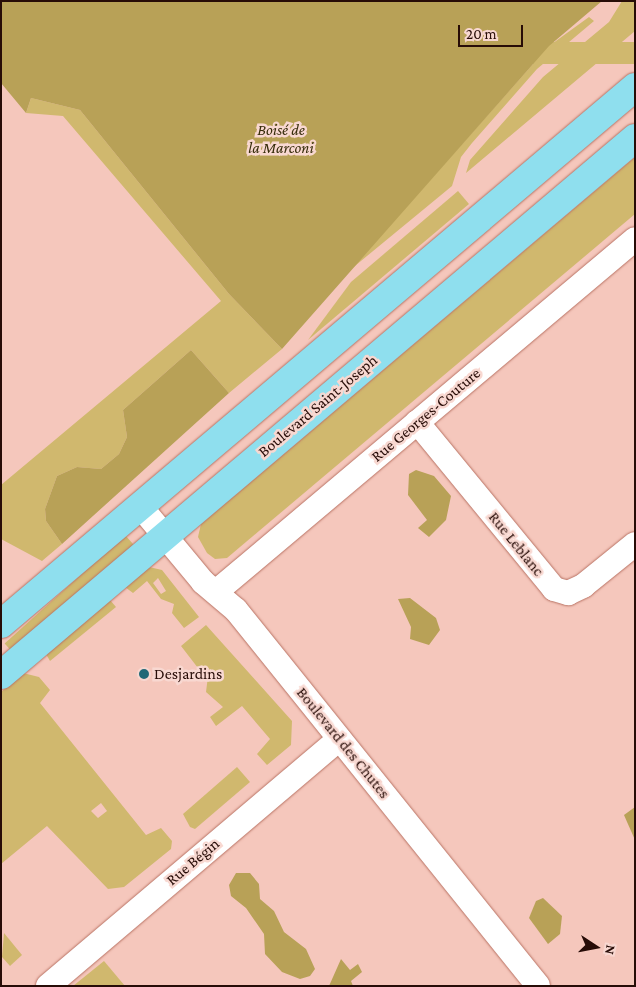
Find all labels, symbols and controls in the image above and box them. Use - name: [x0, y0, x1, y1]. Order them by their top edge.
- scale bar: [461, 15, 526, 47]
- text: 20 m: [466, 26, 497, 42]
- park label: Boisé de la Marconi: [248, 120, 314, 158]
- street label: Boulevard Saint-Joseph: [255, 351, 381, 461]
- street label: Rue Georges-Couture: [368, 364, 484, 466]
- street label: Rue Leblanc: [484, 508, 548, 580]
- place label: Desjardins: [154, 664, 222, 684]
- marker: Desjardins: [138, 668, 150, 680]
- street label: Boulevard des Chutes: [292, 684, 394, 802]
- street label: Rue Bégin: [163, 834, 223, 890]
- north arrow: [571, 922, 621, 972]
- text: N: [602, 944, 619, 956]

